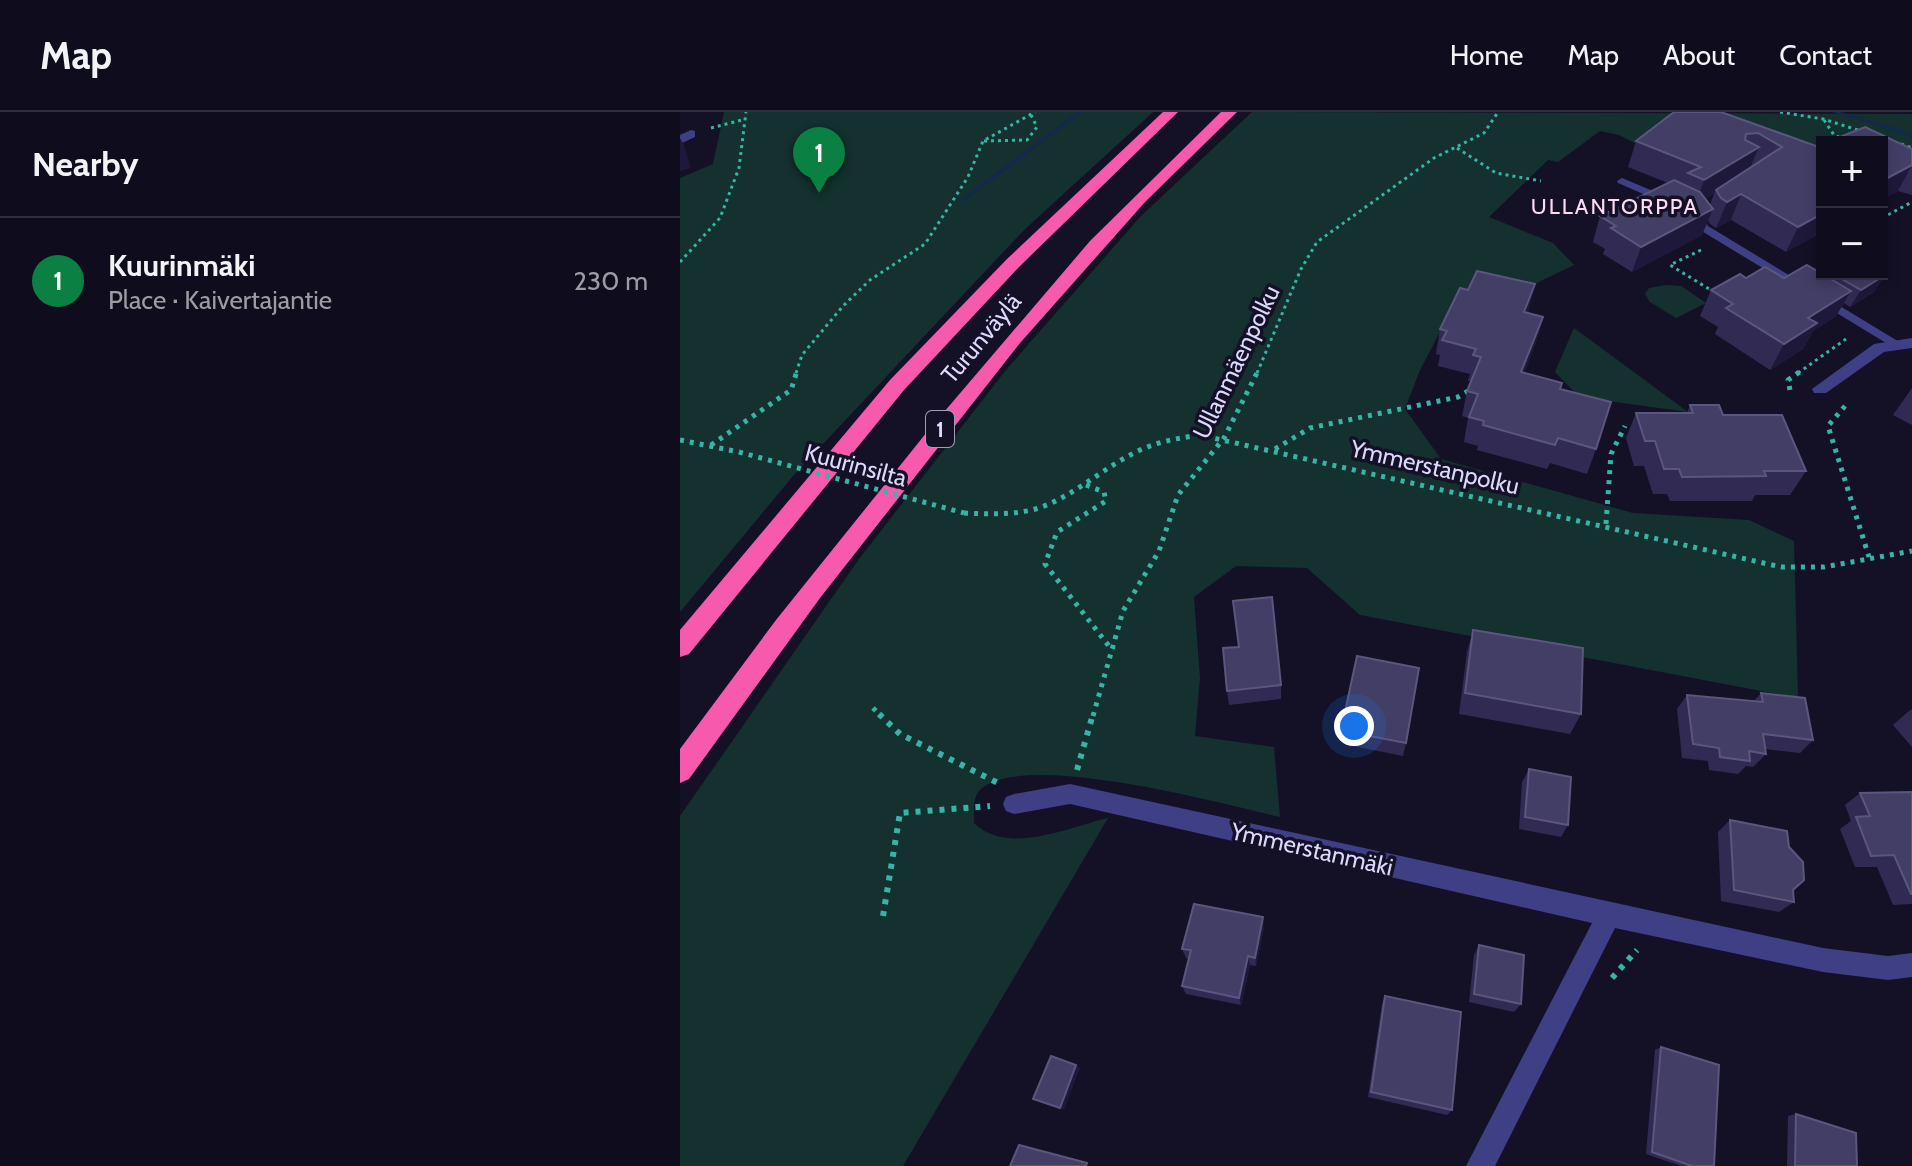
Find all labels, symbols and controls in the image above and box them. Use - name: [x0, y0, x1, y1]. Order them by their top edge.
- text: Map: [40, 32, 112, 79]
- text: Home: [1450, 38, 1523, 72]
- text: Map: [1567, 38, 1619, 72]
- text: About: [1663, 38, 1735, 72]
- text: Contact: [1779, 38, 1872, 72]
- pin: 1: [793, 127, 845, 193]
- map controls: [1816, 136, 1888, 280]
- button: +: [1816, 136, 1888, 208]
- text: Nearby: [32, 143, 139, 185]
- district label: ULLANTORPPA: [1531, 193, 1699, 220]
- button: −: [1816, 208, 1888, 280]
- text: Kuurinmäki: [108, 247, 255, 284]
- text: 1: [53, 265, 63, 297]
- text: 230 m: [574, 265, 648, 297]
- street label: Ullanmäenpolku: [1186, 281, 1286, 443]
- text: Place · Kaivertajantie: [108, 284, 332, 316]
- street label: Turunväylä: [935, 287, 1027, 389]
- road number: 1: [926, 411, 954, 447]
- street label: Ymmerstanpolku: [1347, 433, 1522, 501]
- street label: Kuurinsilta: [802, 437, 911, 493]
- your location: [1334, 706, 1374, 746]
- street label: Ymmerstanmäki: [1227, 816, 1396, 882]

